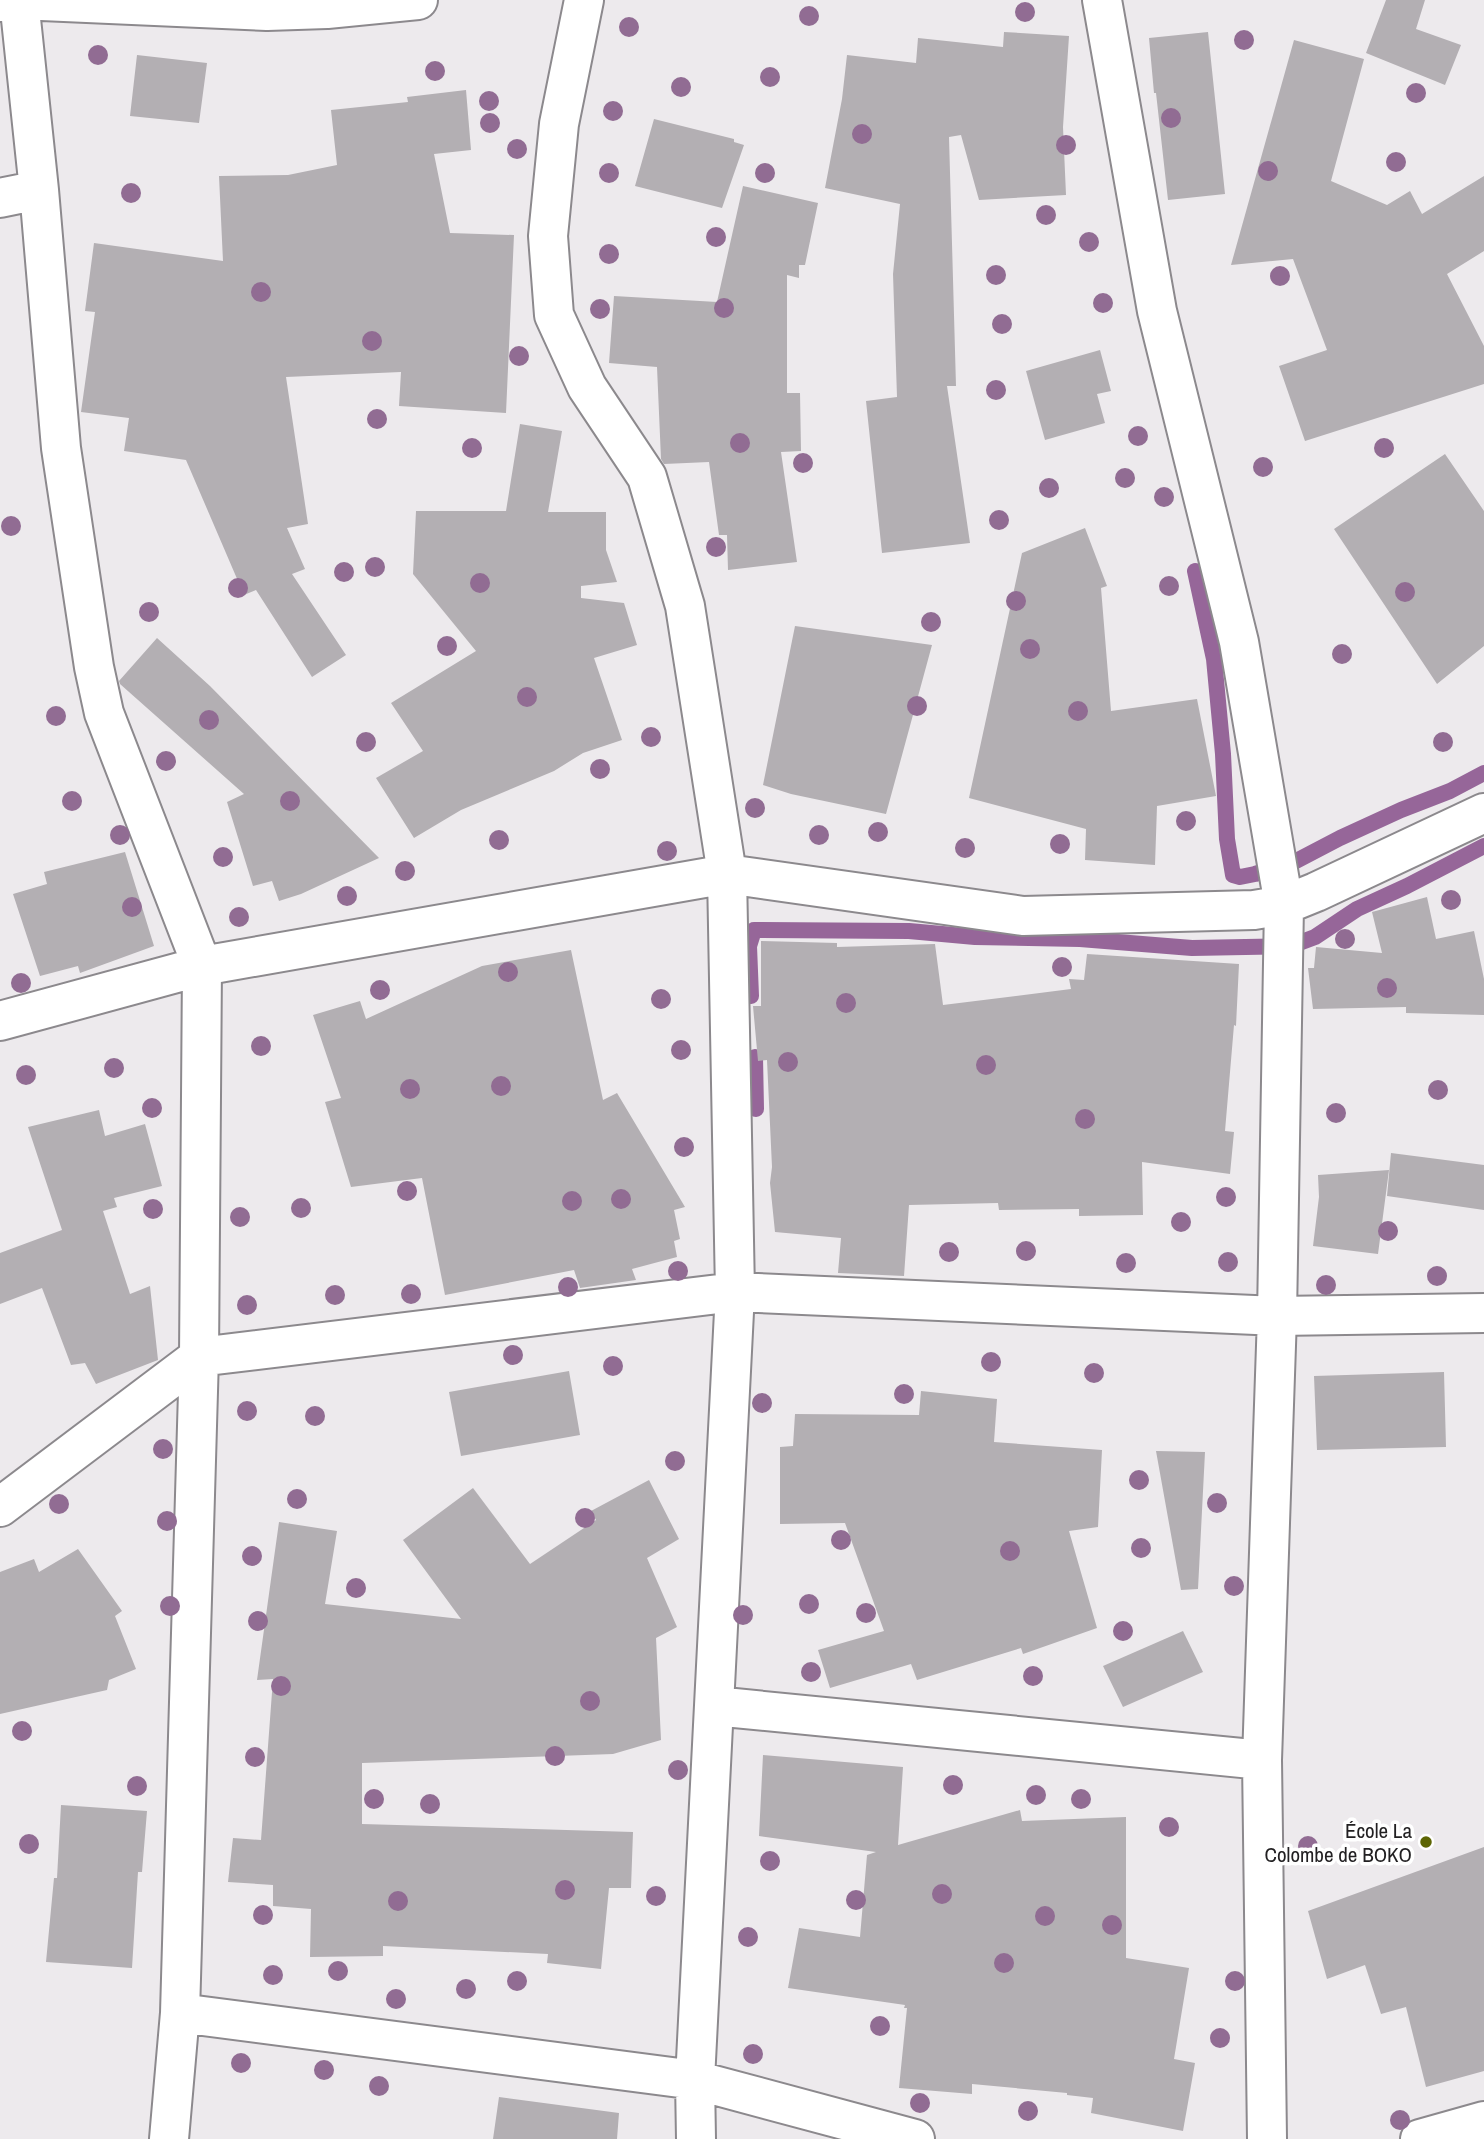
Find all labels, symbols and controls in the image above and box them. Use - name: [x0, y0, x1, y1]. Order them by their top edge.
- place label: École La Colombe de BOKO: [1265, 1816, 1412, 1869]
- marker: École La Colombe de BOKO: [1418, 1834, 1434, 1850]

